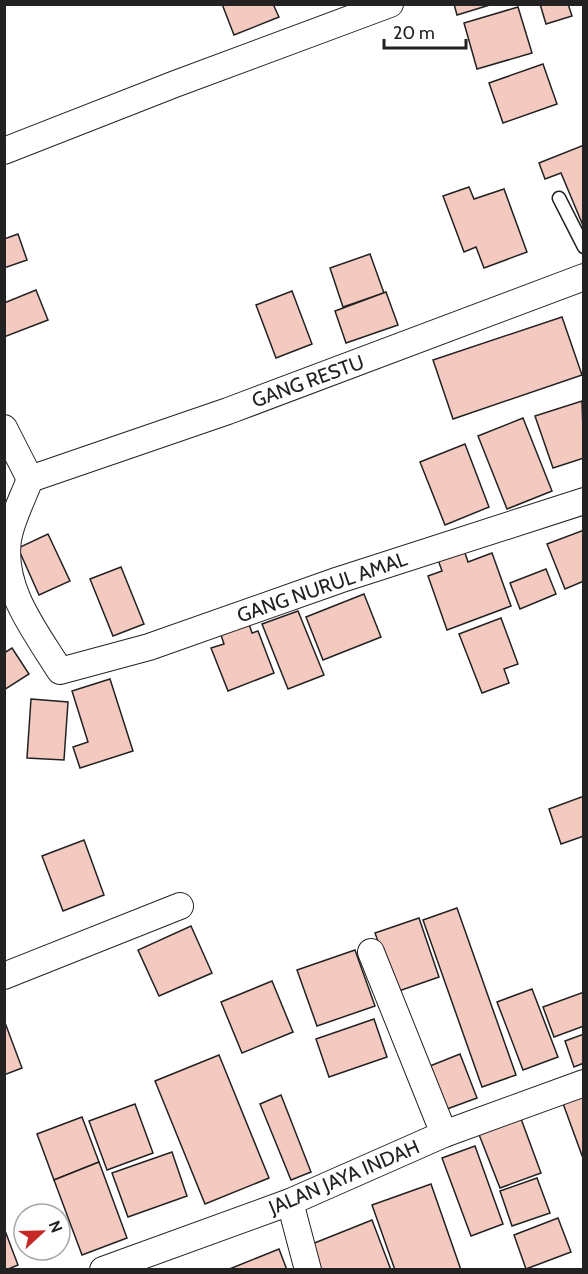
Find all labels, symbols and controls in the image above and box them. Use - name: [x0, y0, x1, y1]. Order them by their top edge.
- scale bar: [384, 12, 466, 50]
- text: 20 m: [393, 22, 435, 44]
- street label: GANG RESTU: [249, 350, 367, 412]
- street label: GANG NURUL AMAL: [234, 547, 410, 627]
- street label: JALAN JAYA INDAH: [264, 1134, 423, 1220]
- north arrow: [12, 1202, 72, 1262]
- text: N: [45, 1218, 66, 1235]

